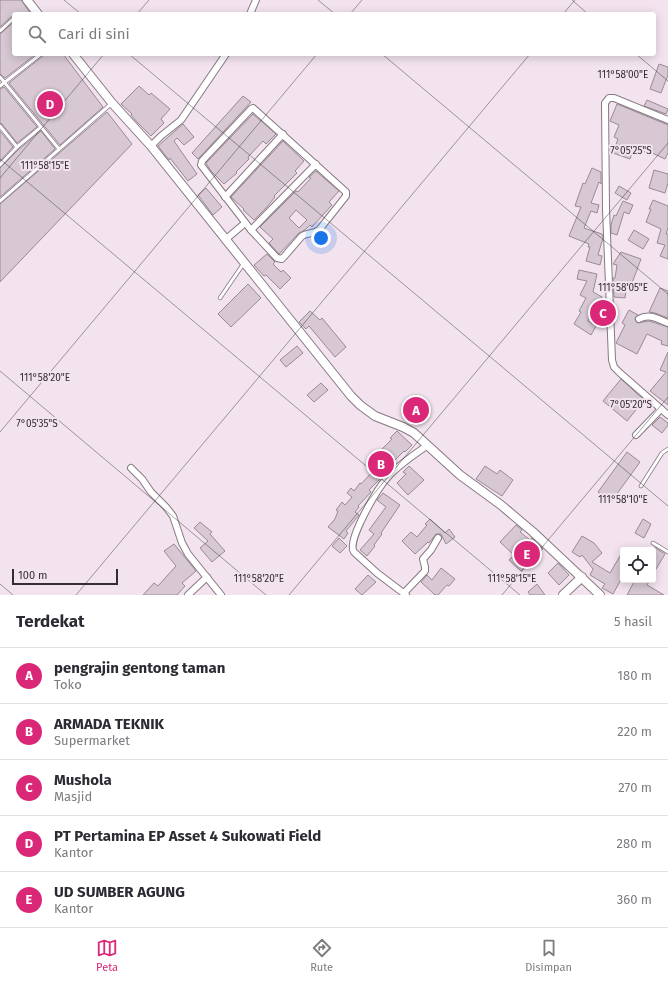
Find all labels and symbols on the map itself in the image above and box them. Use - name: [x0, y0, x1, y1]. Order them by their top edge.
- text: 111°58'00"E: [598, 69, 648, 81]
- pin: D: [37, 89, 63, 119]
- text: 7°05'25"S: [610, 145, 652, 157]
- text: 111°58'15"E: [21, 160, 69, 172]
- your location: [311, 228, 331, 248]
- text: 111°58'05"E: [598, 282, 648, 294]
- pin: C: [590, 298, 616, 328]
- text: 111°58'20"E: [20, 372, 70, 384]
- pin: A: [403, 395, 429, 425]
- text: 7°05'20"S: [610, 399, 653, 411]
- text: 7°05'35"S: [16, 418, 58, 430]
- pin: B: [368, 449, 394, 479]
- text: 111°58'10"E: [598, 494, 648, 506]
- pin: E: [514, 539, 540, 569]
- scale bar: [12, 567, 118, 586]
- text: 111°58'20"E: [234, 573, 284, 585]
- text: 111°58'15"E: [488, 573, 536, 585]

